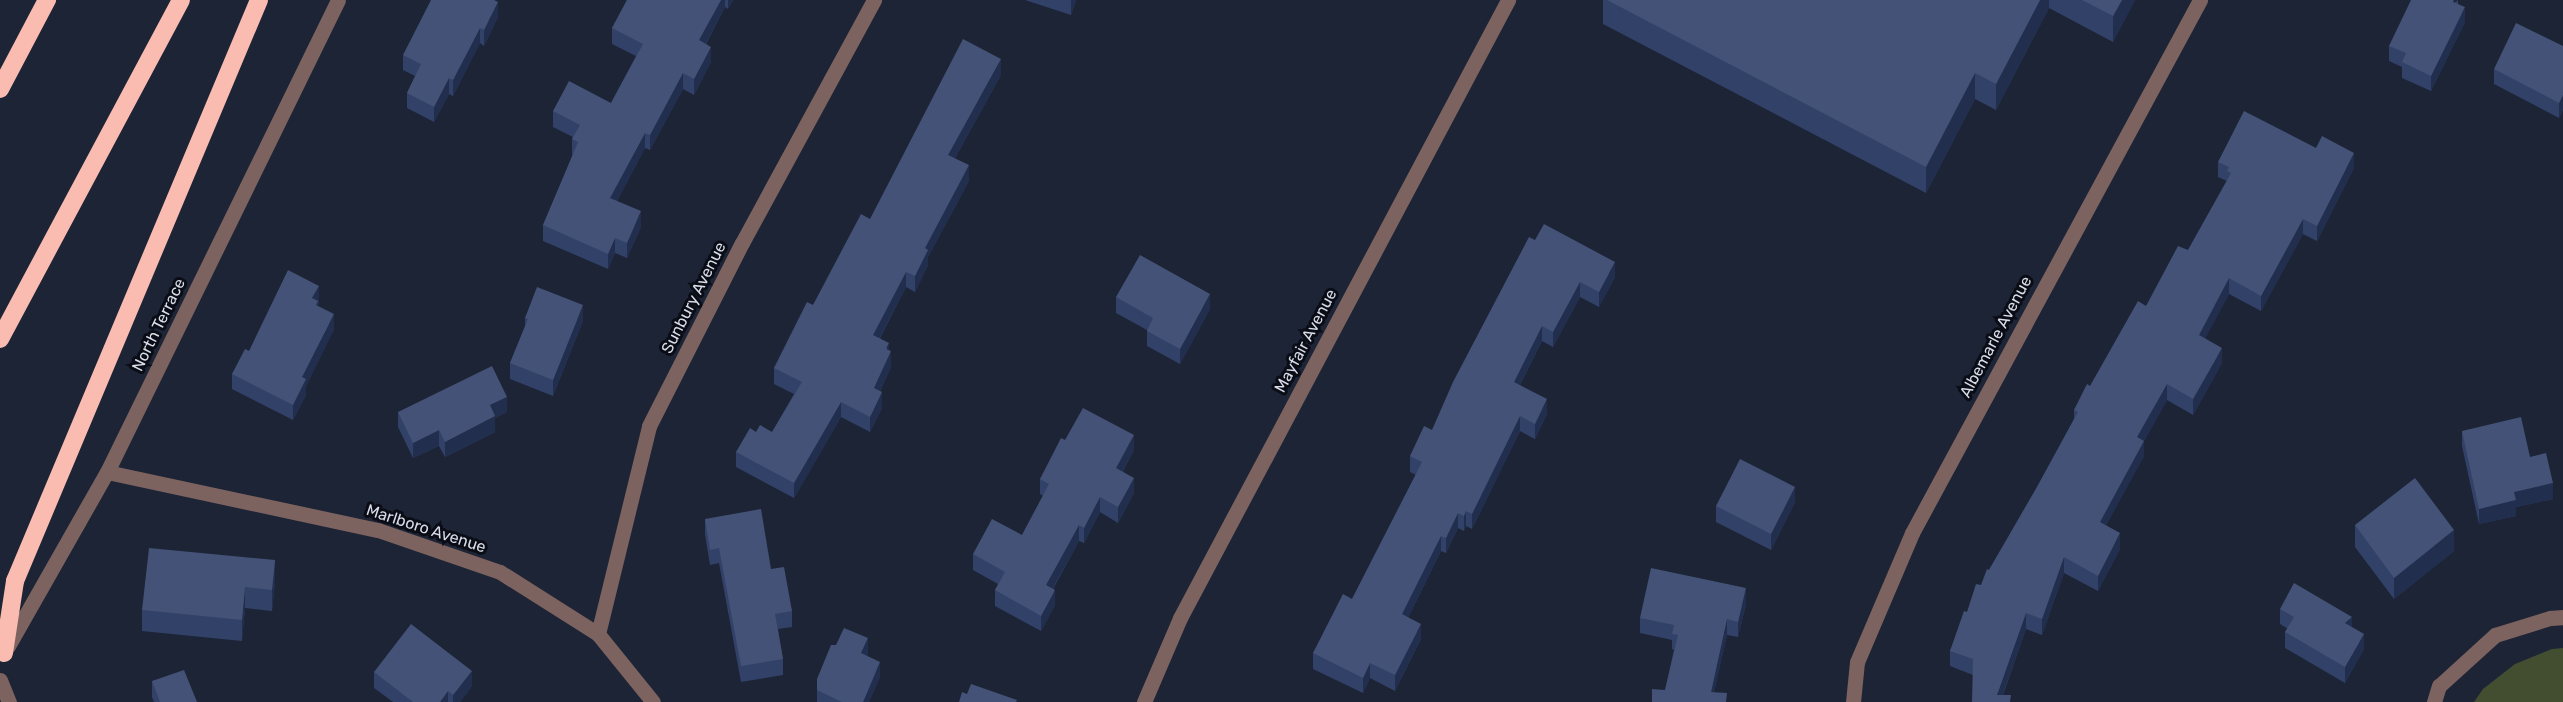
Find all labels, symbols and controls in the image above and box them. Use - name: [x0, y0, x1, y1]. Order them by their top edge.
- street label: Sunbury Avenue: [657, 239, 731, 357]
- street label: Albemarle Avenue: [1956, 273, 2036, 401]
- street label: North Terrace: [128, 275, 190, 375]
- street label: Mayfair Avenue: [1271, 286, 1341, 396]
- street label: Marlboro Avenue: [363, 501, 489, 557]

